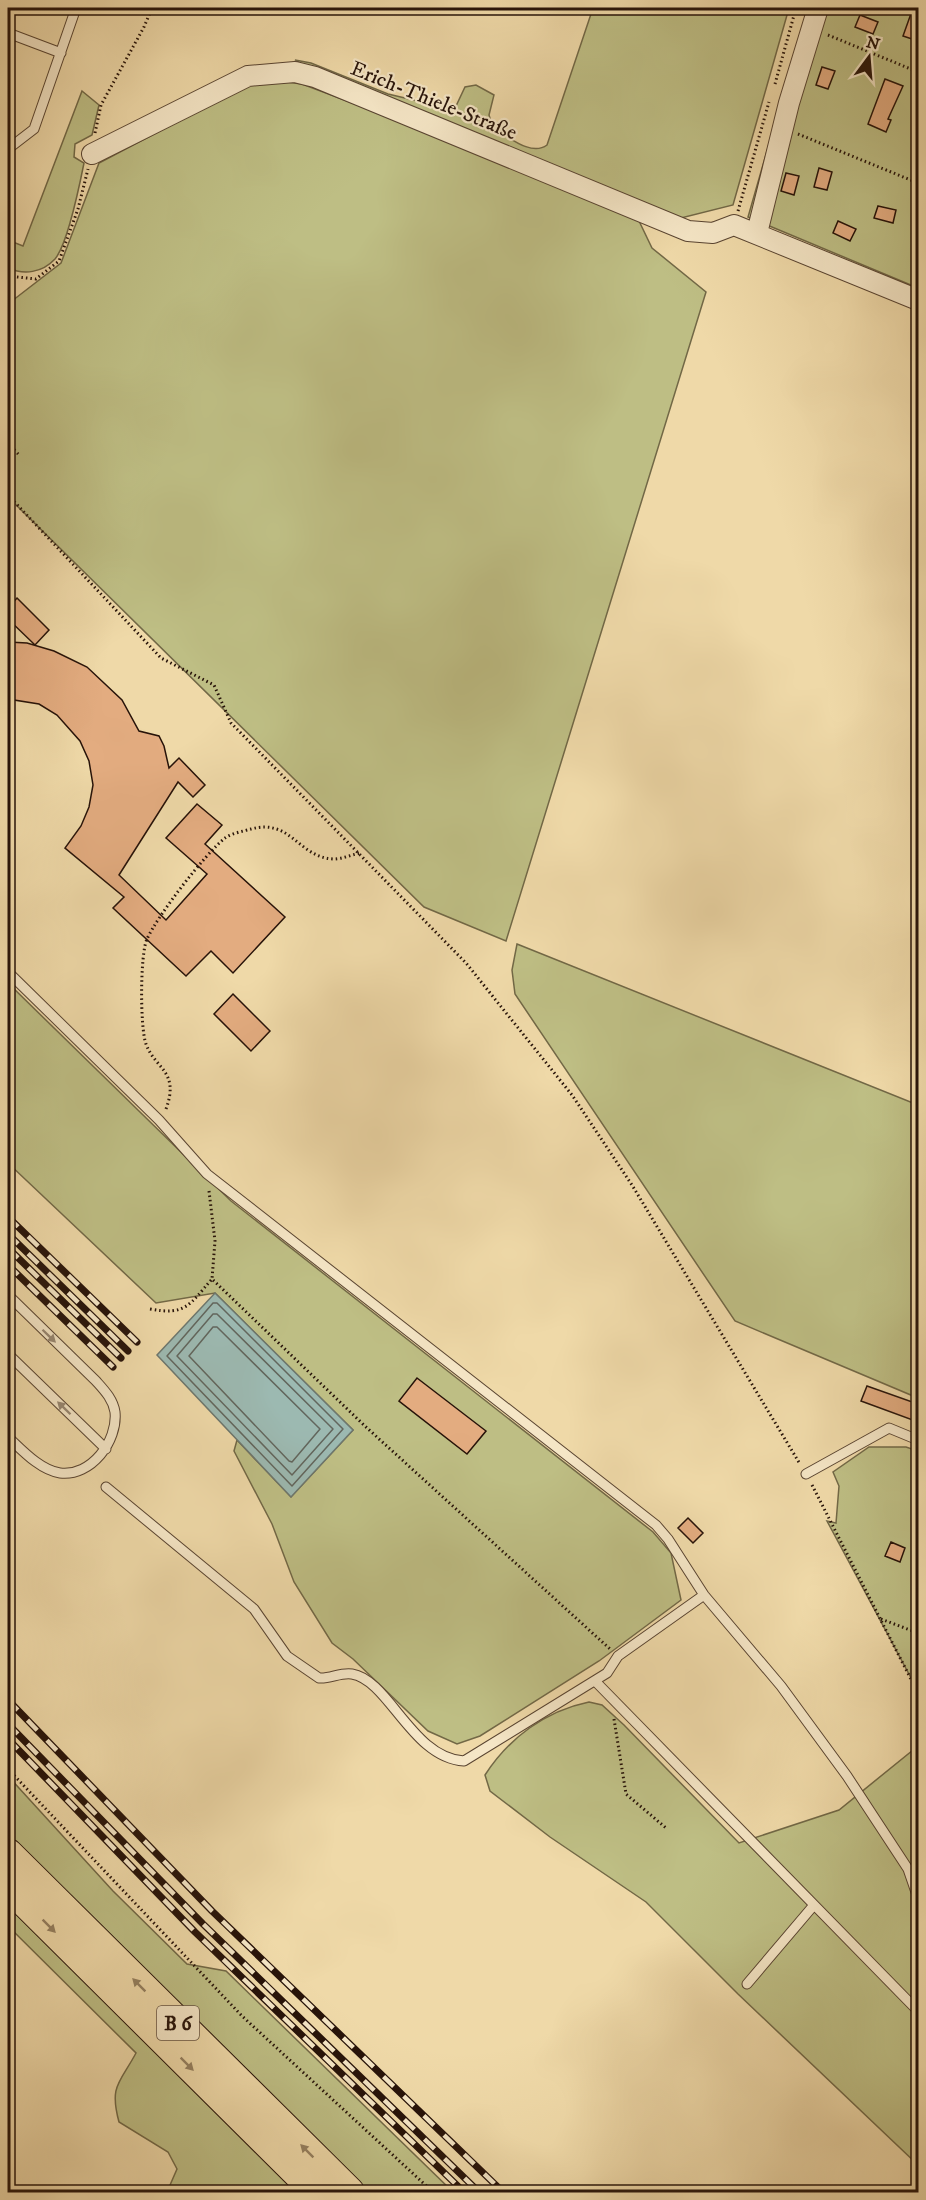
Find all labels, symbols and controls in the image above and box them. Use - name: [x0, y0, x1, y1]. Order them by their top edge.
- north arrow: [839, 27, 899, 87]
- text: N: [864, 32, 882, 55]
- street label: Erich-Thiele-Straße: [347, 56, 521, 146]
- one-way arrow: [42, 1329, 57, 1343]
- one-way arrow: [56, 1401, 71, 1415]
- one-way arrow: [41, 1919, 56, 1933]
- one-way arrow: [132, 1977, 146, 1992]
- road number: B 6: [157, 2006, 199, 2040]
- one-way arrow: [180, 2056, 194, 2071]
- one-way arrow: [301, 2145, 315, 2159]

